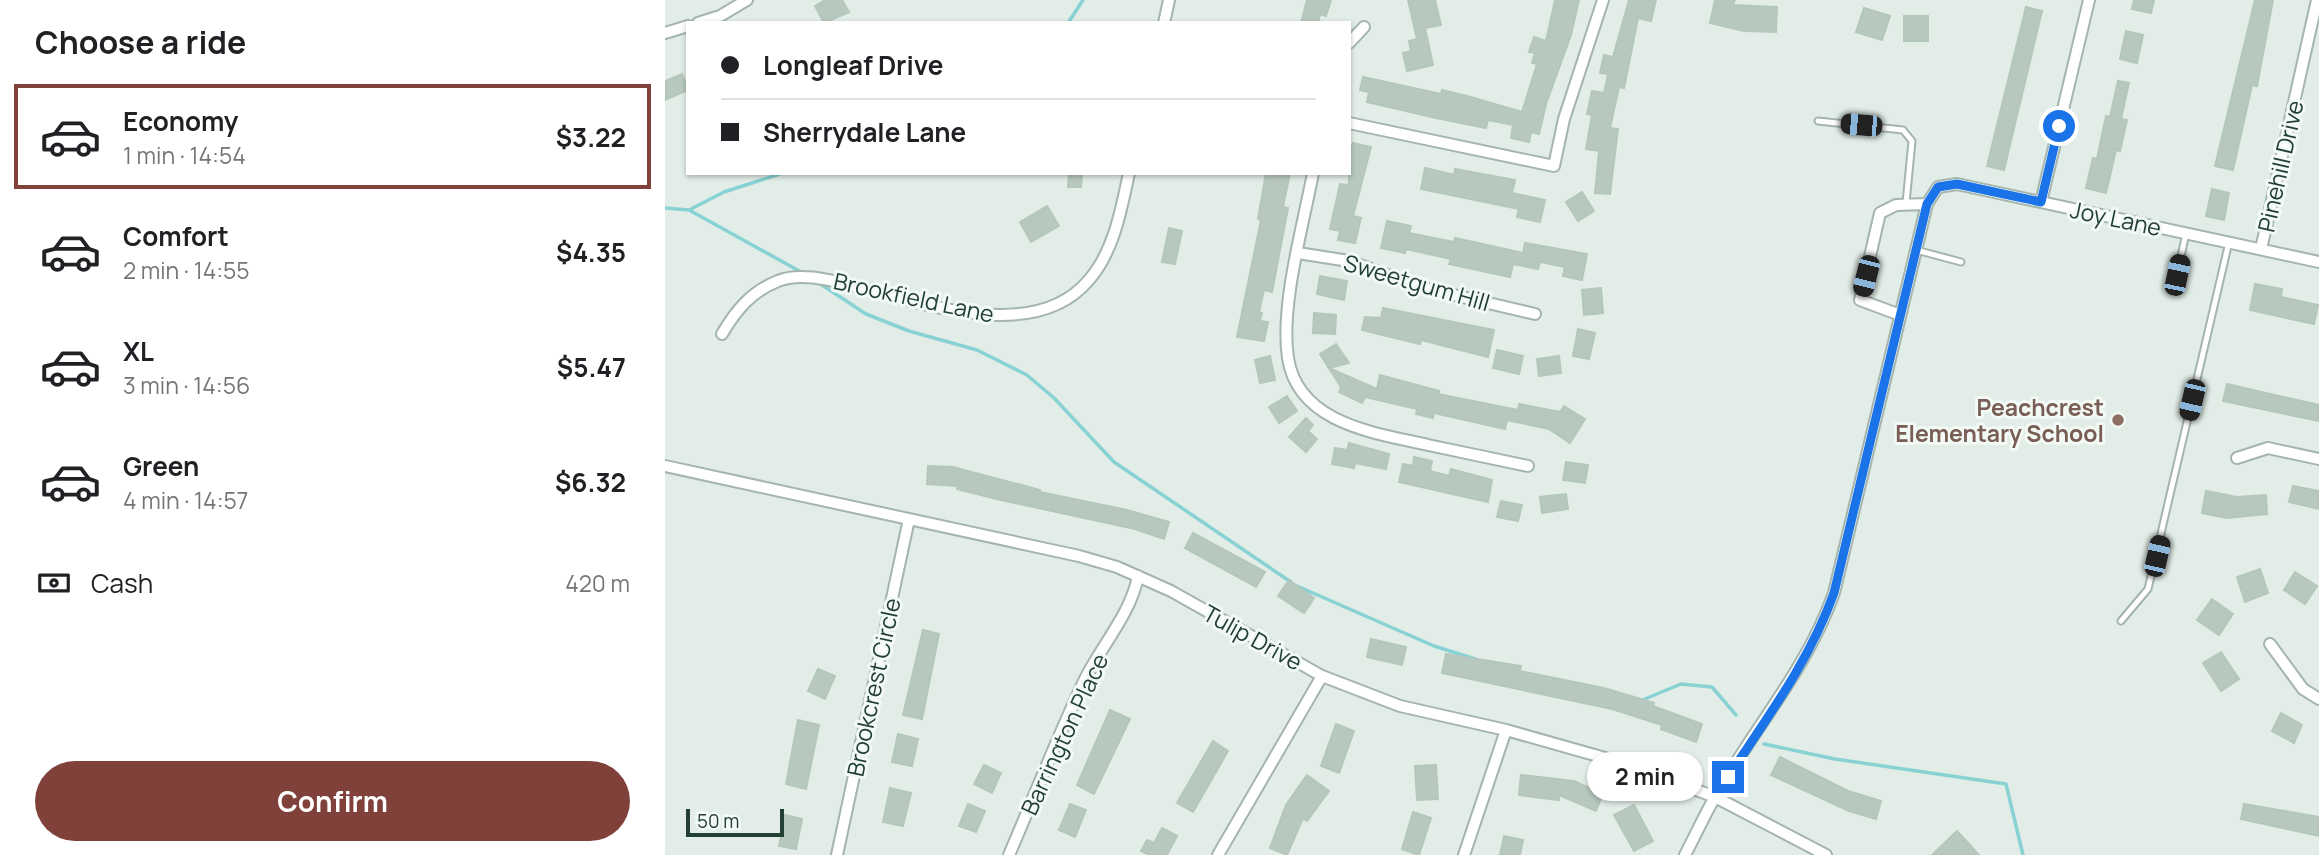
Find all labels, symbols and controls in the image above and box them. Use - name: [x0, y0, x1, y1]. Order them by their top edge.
- text: Choose a ride: [35, 20, 246, 64]
- text: Longleaf Drive: [763, 47, 943, 83]
- street label: Pinehill Drive: [2249, 97, 2311, 235]
- text: Economy: [123, 103, 238, 139]
- icon: car: [39, 105, 102, 168]
- route start: [2043, 110, 2075, 142]
- car: [1840, 113, 1883, 137]
- text: Sherrydale Lane: [763, 114, 966, 150]
- text: $3.22: [556, 119, 626, 155]
- text: 1 min · 14:54: [123, 139, 246, 171]
- street label: Joy Lane: [2068, 193, 2164, 243]
- text: Comfort: [123, 218, 229, 254]
- icon: car: [39, 220, 102, 283]
- text: $4.35: [556, 234, 626, 270]
- street label: Sweetgum Hill: [1340, 246, 1494, 318]
- car: [2163, 252, 2192, 298]
- car: [1851, 253, 1882, 299]
- text: 2 min · 14:55: [123, 254, 250, 286]
- street label: Brookfield Lane: [831, 264, 997, 330]
- text: XL: [123, 333, 154, 369]
- icon: car: [39, 335, 102, 398]
- text: $5.47: [557, 349, 626, 385]
- text: 3 min · 14:56: [123, 369, 250, 401]
- car: [2178, 377, 2207, 423]
- place label: Peachcrest Elementary School: [1895, 391, 2104, 449]
- marker: Peachcrest Elementary School: [2110, 412, 2126, 428]
- text: Green: [123, 448, 199, 484]
- icon: car: [39, 450, 102, 513]
- text: $6.32: [555, 464, 626, 500]
- text: 4 min · 14:57: [123, 484, 248, 516]
- car: [2143, 533, 2172, 579]
- icon: cash: [35, 564, 73, 602]
- text: Cash: [91, 565, 153, 601]
- text: 420 m: [565, 567, 630, 599]
- street label: Brookcrest Circle: [838, 595, 908, 779]
- street label: Tulip Drive: [1198, 597, 1308, 677]
- street label: Barrington Place: [1013, 648, 1115, 820]
- callout: 2 min: [1588, 752, 1703, 802]
- text: 2 min: [1615, 760, 1675, 792]
- button: Confirm: [35, 761, 630, 841]
- route end: [1712, 761, 1744, 793]
- scale bar: [686, 806, 784, 838]
- text: 50 m: [697, 808, 739, 834]

